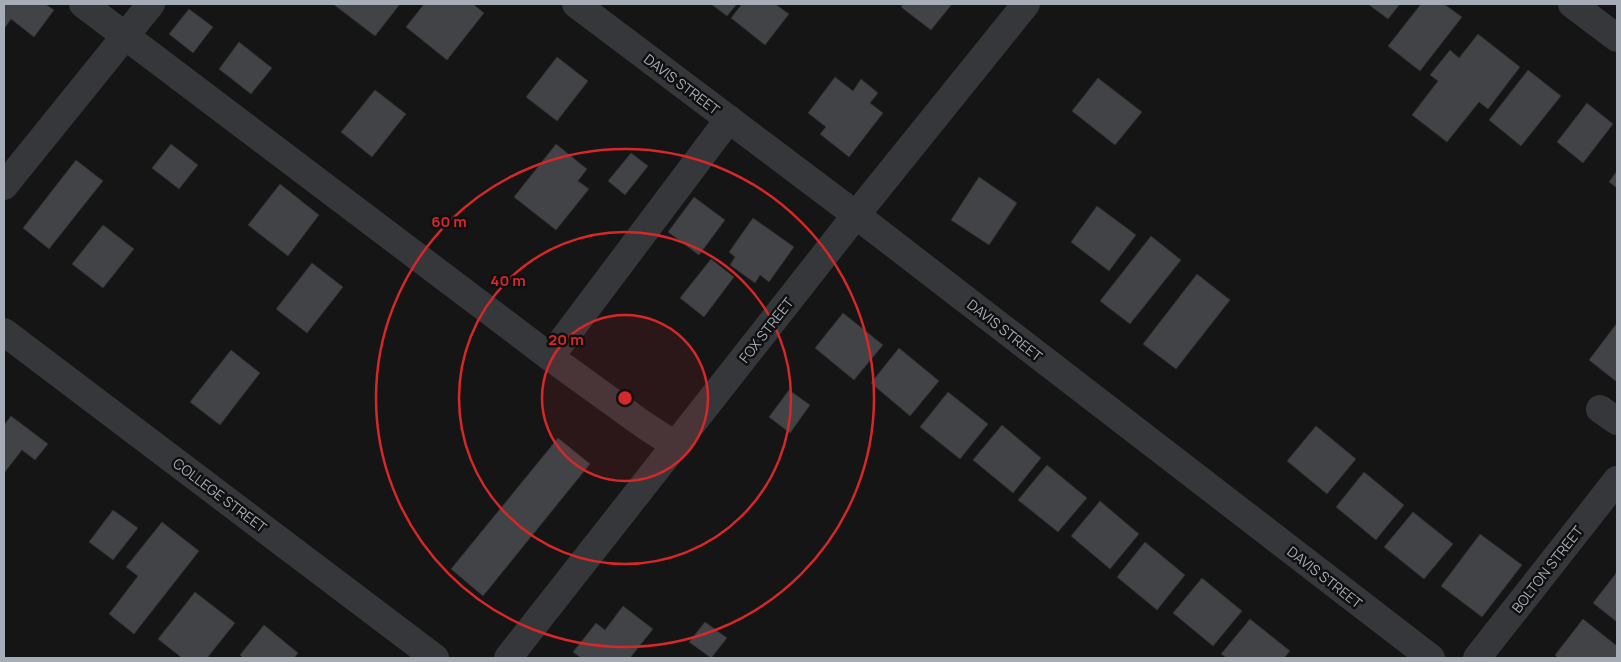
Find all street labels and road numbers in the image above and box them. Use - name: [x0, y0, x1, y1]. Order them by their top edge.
- street label: DAVIS STREET: [640, 49, 724, 119]
- street label: FOX STREET: [735, 293, 798, 367]
- street label: DAVIS STREET: [964, 295, 1047, 366]
- street label: COLLEGE STREET: [169, 453, 271, 537]
- street label: BOLTON STREET: [1507, 521, 1587, 616]
- street label: DAVIS STREET: [1284, 542, 1367, 613]

